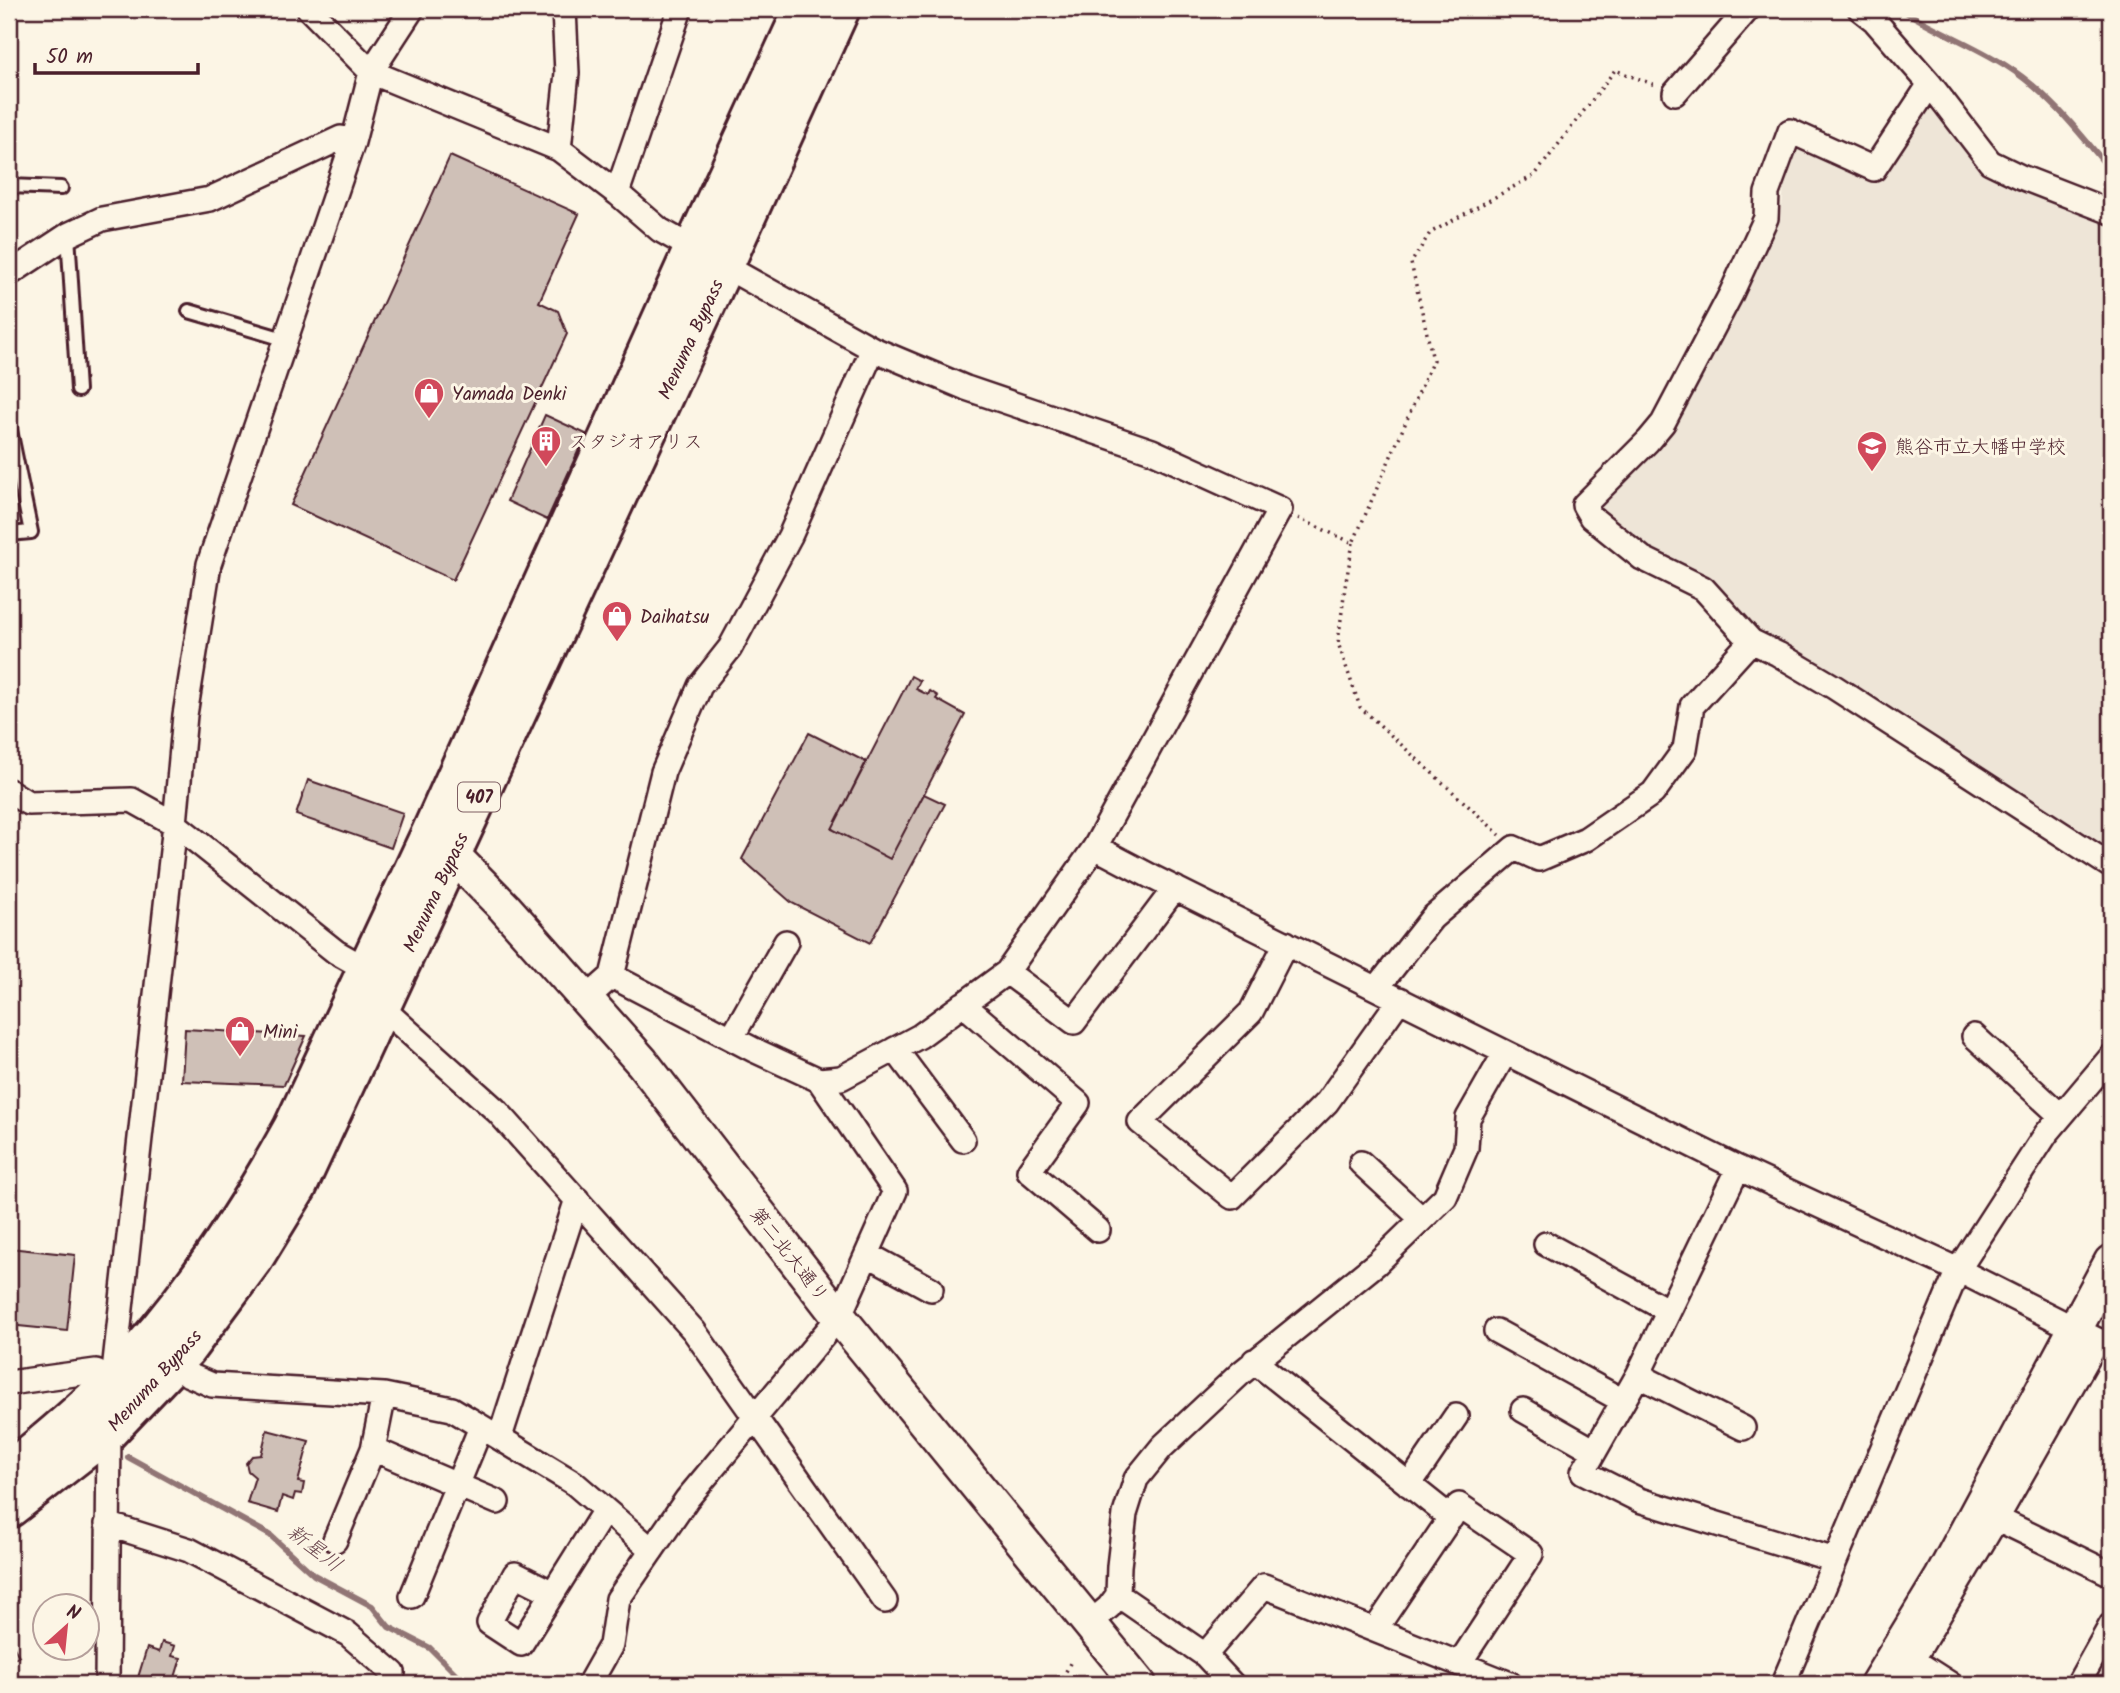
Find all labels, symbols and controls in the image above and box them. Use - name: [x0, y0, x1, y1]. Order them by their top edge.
- scale bar: [35, 32, 198, 76]
- text: 50 m: [46, 41, 93, 74]
- street label: Menuma Bypass: [651, 275, 733, 405]
- shop icon: Yamada Denki: [412, 376, 446, 420]
- place label: Yamada Denki: [452, 380, 568, 410]
- building icon: スタジオアリス: [529, 424, 563, 468]
- place label: スタジオアリス: [569, 428, 702, 458]
- school or university icon: 熊谷市立大幡中学校: [1855, 429, 1889, 473]
- place label: 熊谷市立大幡中学校: [1895, 433, 2066, 463]
- shop icon: Daihatsu: [600, 599, 634, 643]
- place label: Daihatsu: [640, 603, 709, 633]
- road number: 407: [458, 782, 500, 812]
- street label: Menuma Bypass: [396, 828, 478, 958]
- shop icon: Mini: [223, 1014, 257, 1058]
- place label: Mini: [263, 1018, 299, 1048]
- street label: 第二北大通り: [742, 1201, 835, 1309]
- street label: Menuma Bypass: [101, 1323, 210, 1440]
- water label: 新星川: [279, 1517, 349, 1582]
- north arrow: [32, 1592, 102, 1662]
- text: N: [61, 1598, 85, 1630]

